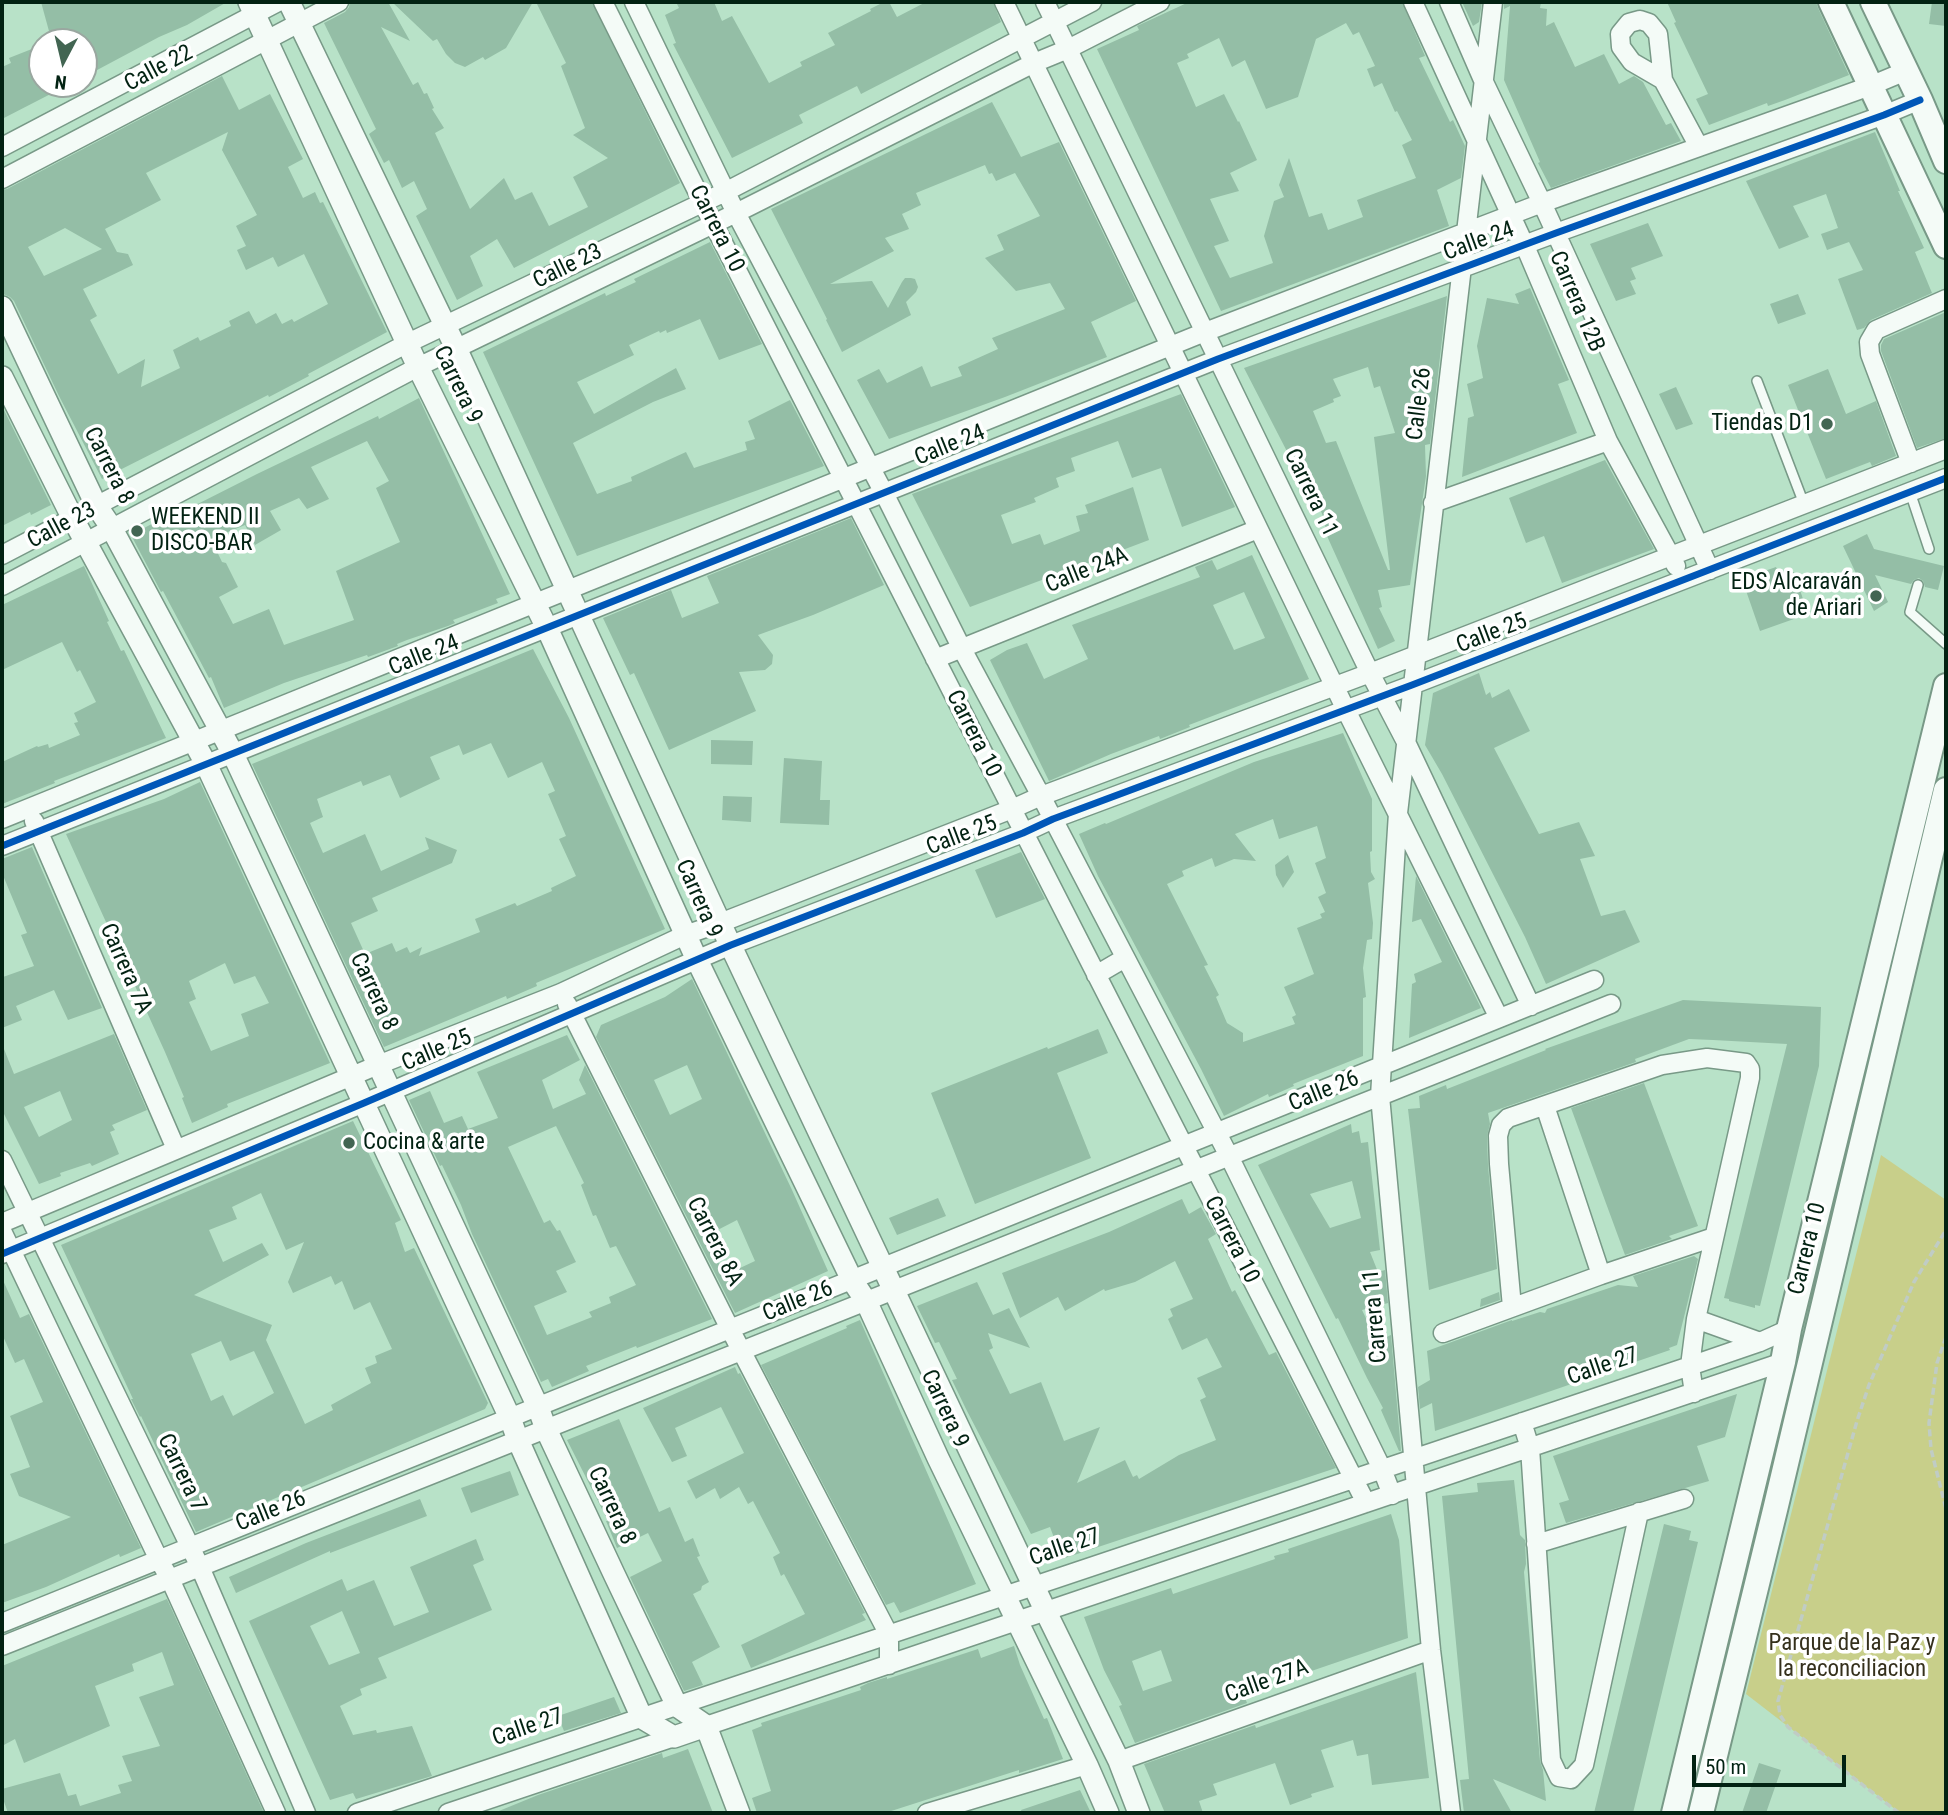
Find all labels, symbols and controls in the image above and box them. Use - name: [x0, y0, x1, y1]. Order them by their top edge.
- north arrow: [28, 28, 98, 98]
- street label: Calle 22: [120, 40, 198, 98]
- text: N: [53, 70, 68, 94]
- street label: Carrera 10: [682, 181, 750, 277]
- street label: Calle 24: [1440, 216, 1518, 268]
- street label: Calle 23: [529, 239, 607, 295]
- street label: Carrera 12B: [1542, 247, 1610, 357]
- street label: Carrera 9: [426, 342, 488, 428]
- street label: Calle 26: [1402, 366, 1438, 442]
- place label: Tiendas D1: [1711, 410, 1813, 438]
- marker: Tiendas D1: [1819, 416, 1835, 432]
- street label: Calle 24: [911, 419, 989, 473]
- street label: Carrera 8: [77, 423, 139, 509]
- street label: Carrera 11: [1277, 445, 1343, 541]
- street label: Calle 23: [23, 497, 101, 555]
- place label: WEEKEND II DISCO-BAR: [151, 504, 260, 558]
- marker: WEEKEND II DISCO-BAR: [129, 523, 145, 539]
- street label: Calle 24A: [1042, 542, 1132, 600]
- place label: EDS Alcaraván de Ariari: [1731, 569, 1862, 623]
- marker: EDS Alcaraván de Ariari: [1868, 588, 1884, 604]
- street label: Calle 25: [1453, 608, 1531, 660]
- street label: Calle 24: [385, 629, 463, 683]
- street label: Carrera 10: [939, 686, 1007, 782]
- street label: Calle 25: [923, 810, 1001, 862]
- street label: Carrera 9: [669, 856, 727, 942]
- street label: Carrera 7A: [93, 919, 157, 1019]
- street label: Carrera 8: [343, 949, 403, 1035]
- street label: Calle 25: [398, 1024, 476, 1078]
- street label: Calle 26: [1285, 1065, 1363, 1119]
- place label: Cocina & arte: [363, 1129, 485, 1157]
- marker: Cocina & arte: [341, 1135, 357, 1151]
- street label: Carrera 10: [1197, 1192, 1265, 1288]
- street label: Carrera 8A: [680, 1193, 748, 1291]
- street label: Carrera 10: [1783, 1200, 1833, 1298]
- street label: Carrera 11: [1358, 1268, 1394, 1364]
- street label: Calle 26: [759, 1275, 837, 1329]
- street label: Calle 27: [1564, 1342, 1642, 1392]
- street label: Carrera 9: [914, 1366, 974, 1452]
- street label: Carrera 7: [150, 1430, 212, 1516]
- street label: Carrera 8: [581, 1463, 641, 1549]
- street label: Calle 26: [232, 1485, 310, 1539]
- street label: Calle 27: [1026, 1523, 1104, 1573]
- park label: Parque de la Paz y la reconciliacion: [1769, 1630, 1935, 1684]
- street label: Calle 27A: [1222, 1654, 1312, 1710]
- street label: Calle 27: [489, 1703, 567, 1753]
- scale bar: [1696, 1742, 1850, 1786]
- text: 50 m: [1705, 1755, 1746, 1779]

